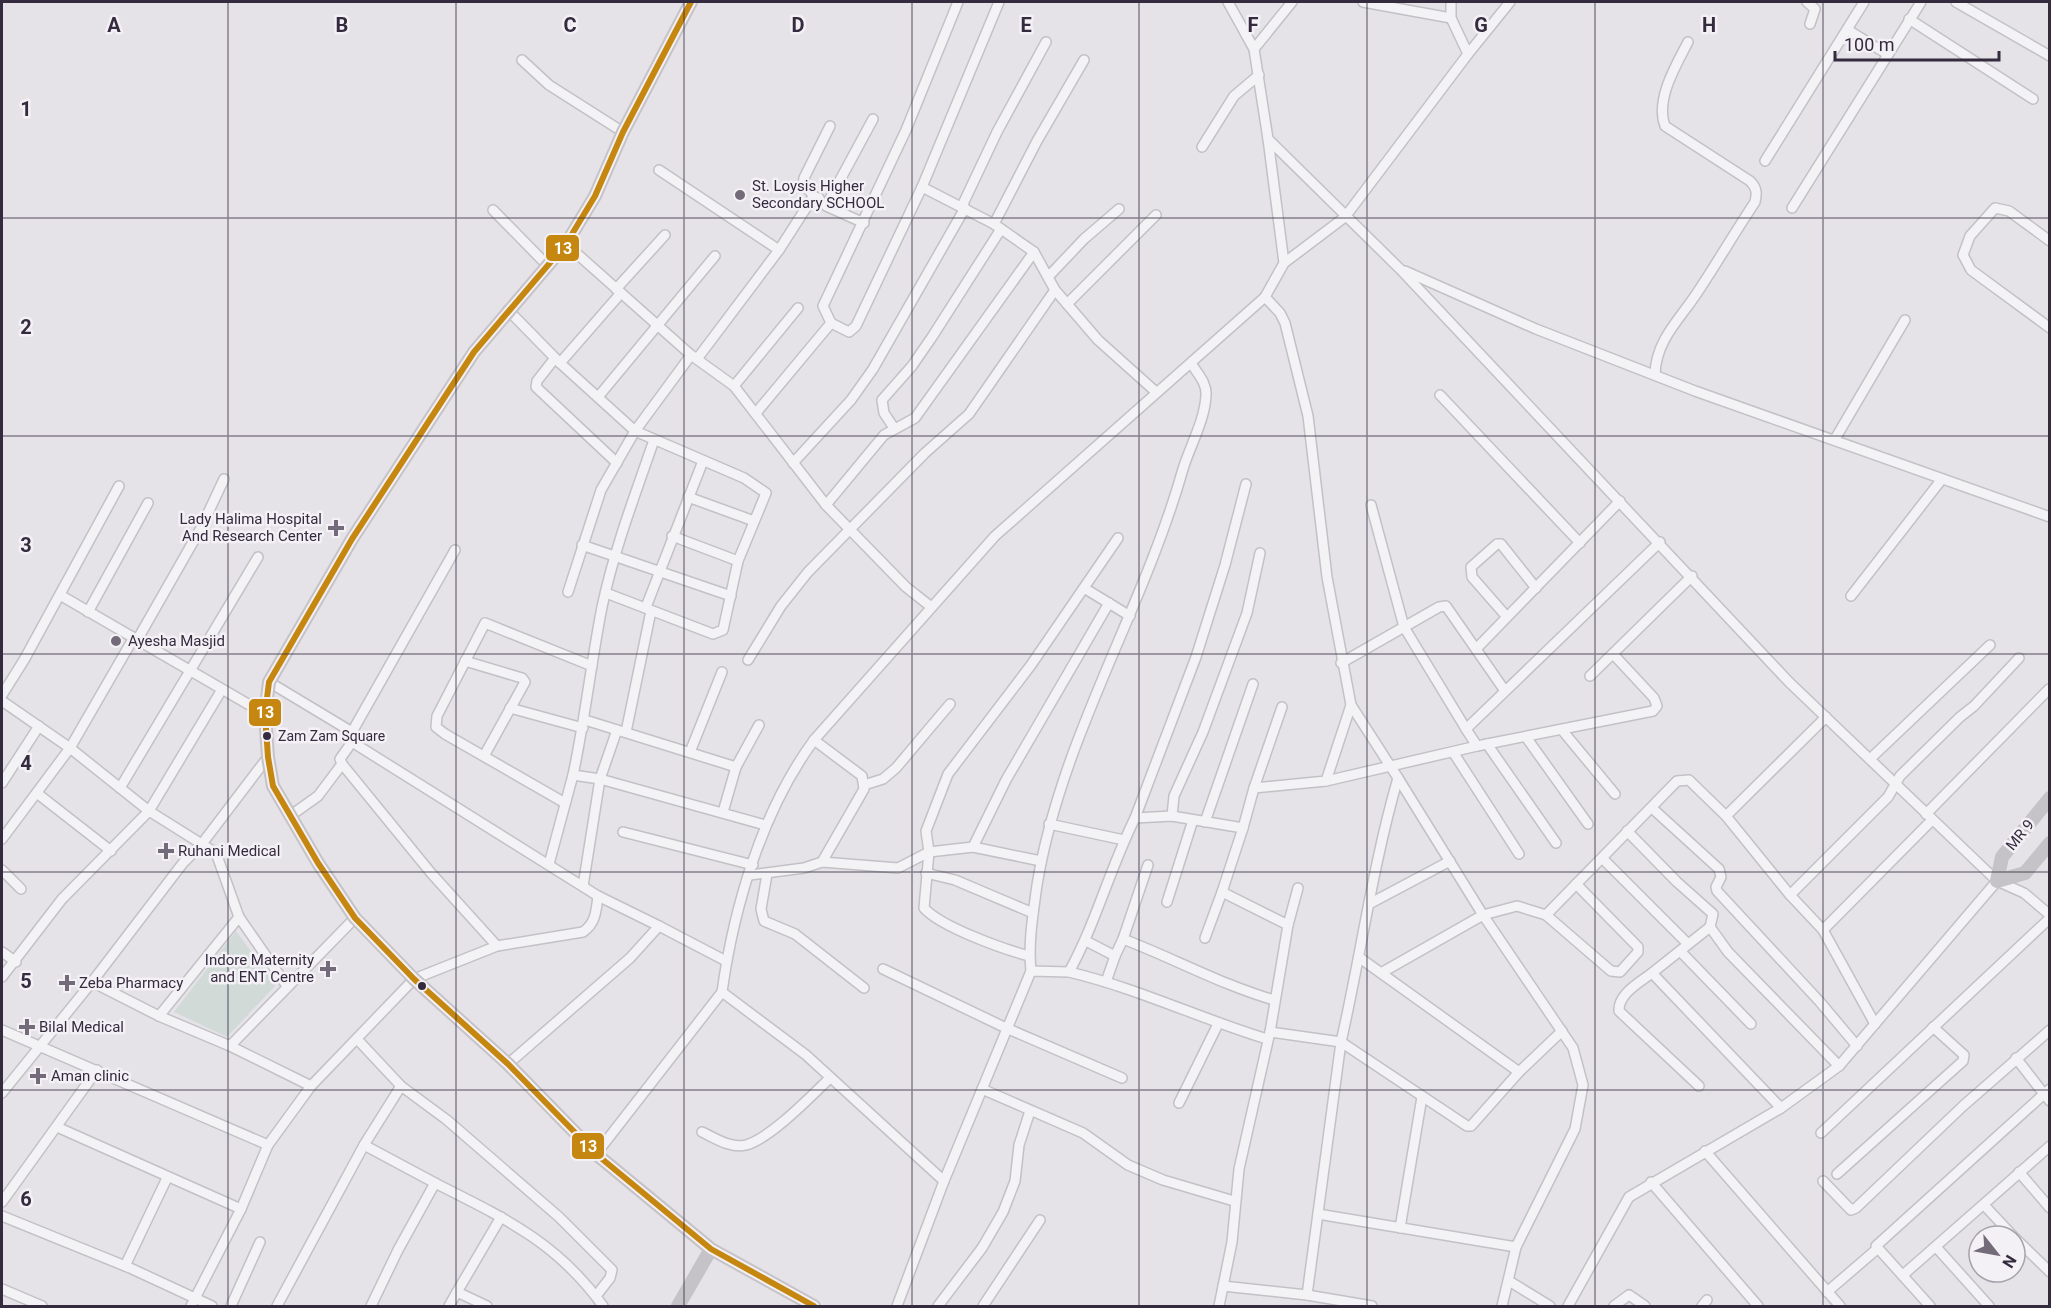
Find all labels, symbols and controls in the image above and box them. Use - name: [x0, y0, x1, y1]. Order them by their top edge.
- text: A: [107, 13, 121, 37]
- text: B: [336, 13, 348, 37]
- text: C: [563, 13, 577, 37]
- text: D: [792, 13, 805, 37]
- text: E: [1020, 13, 1032, 37]
- text: F: [1248, 13, 1259, 37]
- text: G: [1474, 13, 1488, 37]
- text: H: [1702, 13, 1716, 37]
- scale bar: [1835, 24, 1998, 62]
- text: 100 m: [1844, 34, 1895, 55]
- text: 1: [20, 97, 32, 121]
- place label: St. Loysis Higher Secondary SCHOOL: [752, 177, 884, 212]
- marker: St. Loysis Higher Secondary SCHOOL: [733, 188, 747, 202]
- line badge: 13: [545, 234, 580, 262]
- text: 13: [554, 239, 572, 258]
- text: 2: [20, 315, 32, 339]
- place label: Lady Halima Hospital And Research Center: [180, 510, 322, 545]
- marker: Lady Halima Hospital And Research Center: [327, 519, 345, 537]
- text: 3: [20, 533, 32, 557]
- place label: Ayesha Masjid: [128, 632, 225, 650]
- marker: Ayesha Masjid: [109, 634, 123, 648]
- line badge: 13: [248, 698, 282, 727]
- text: 13: [256, 703, 274, 722]
- place label: Zam Zam Square: [278, 728, 385, 744]
- marker: Zam Zam Square: [261, 730, 273, 742]
- text: 4: [20, 751, 32, 775]
- street label: MR 9: [2002, 816, 2038, 854]
- place label: Ruhani Medical: [178, 842, 280, 860]
- marker: Ruhani Medical: [159, 844, 173, 858]
- place label: Indore Maternity and ENT Centre: [205, 951, 314, 986]
- marker: Indore Maternity and ENT Centre: [319, 960, 337, 978]
- text: 5: [20, 969, 32, 993]
- place label: Zeba Pharmacy: [79, 974, 183, 992]
- marker: Zeba Pharmacy: [60, 976, 74, 990]
- unlabelled marker: [416, 980, 428, 992]
- place label: Bilal Medical: [39, 1018, 124, 1036]
- marker: Bilal Medical: [20, 1020, 34, 1034]
- marker: Aman clinic: [29, 1067, 47, 1085]
- place label: Aman clinic: [51, 1067, 129, 1085]
- line badge: 13: [571, 1132, 605, 1160]
- text: 13: [579, 1137, 597, 1156]
- text: 6: [20, 1187, 32, 1211]
- north arrow: [1967, 1224, 2027, 1284]
- text: N: [1998, 1252, 2020, 1271]

